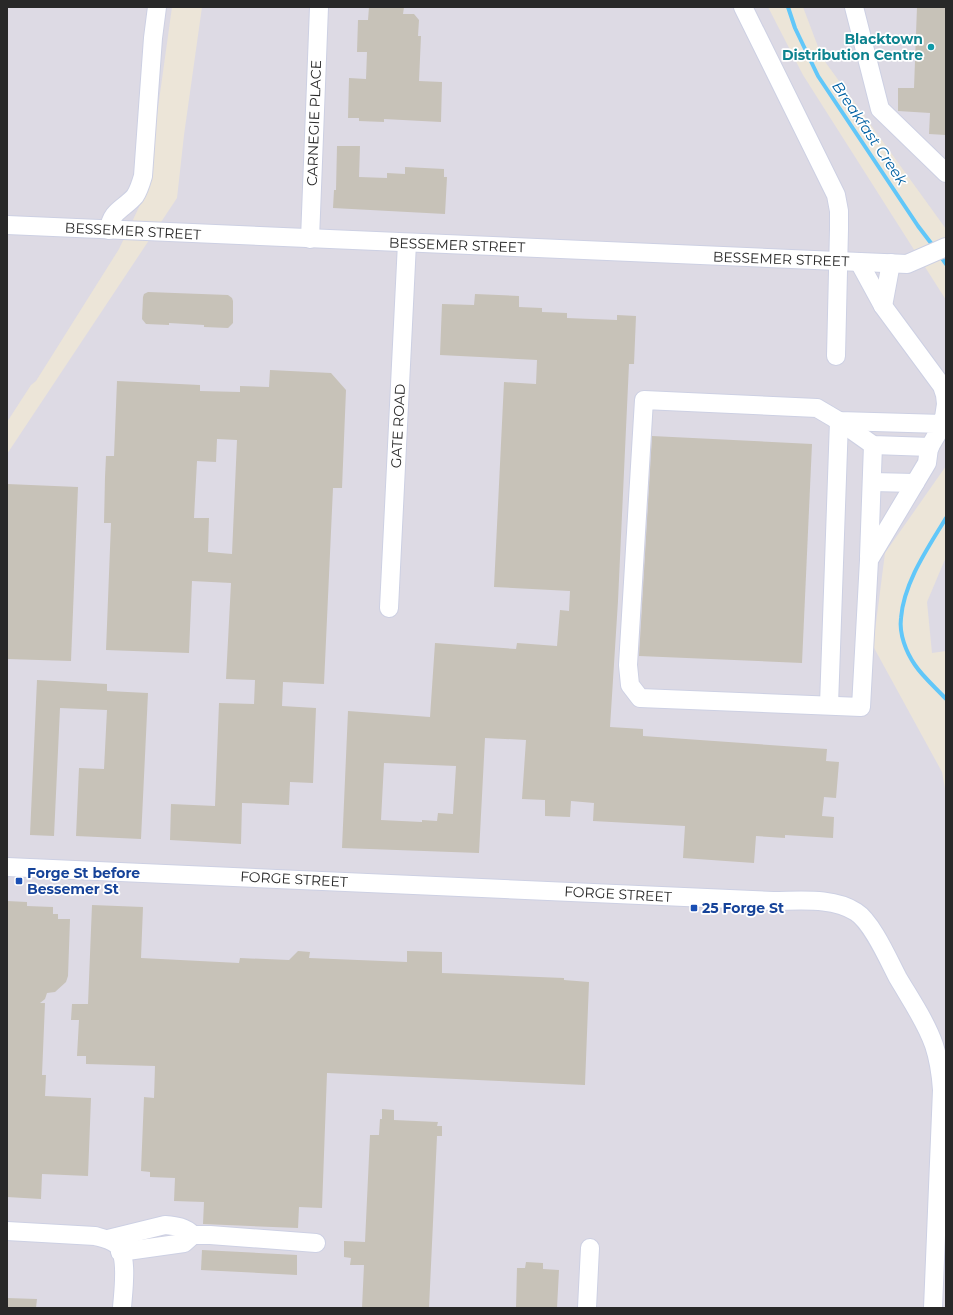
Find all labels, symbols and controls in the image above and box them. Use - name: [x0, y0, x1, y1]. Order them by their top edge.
- place label: Blacktown Distribution Centre: [782, 30, 923, 64]
- marker: Blacktown Distribution Centre: [926, 42, 936, 52]
- street label: CARNEGIE PLACE: [303, 60, 325, 186]
- water label: Breakfast Creek: [828, 77, 912, 190]
- street label: BESSEMER STREET: [64, 218, 202, 244]
- street label: BESSEMER STREET: [389, 234, 525, 256]
- street label: BESSEMER STREET: [713, 248, 849, 270]
- street label: GATE ROAD: [387, 383, 409, 469]
- place label: Forge St before Bessemer St: [27, 864, 140, 898]
- street label: FORGE STREET: [240, 867, 348, 891]
- marker: Forge St before Bessemer St: [14, 876, 24, 886]
- street label: FORGE STREET: [564, 882, 672, 906]
- place label: 25 Forge St: [702, 899, 784, 917]
- marker: 25 Forge St: [689, 903, 699, 913]

